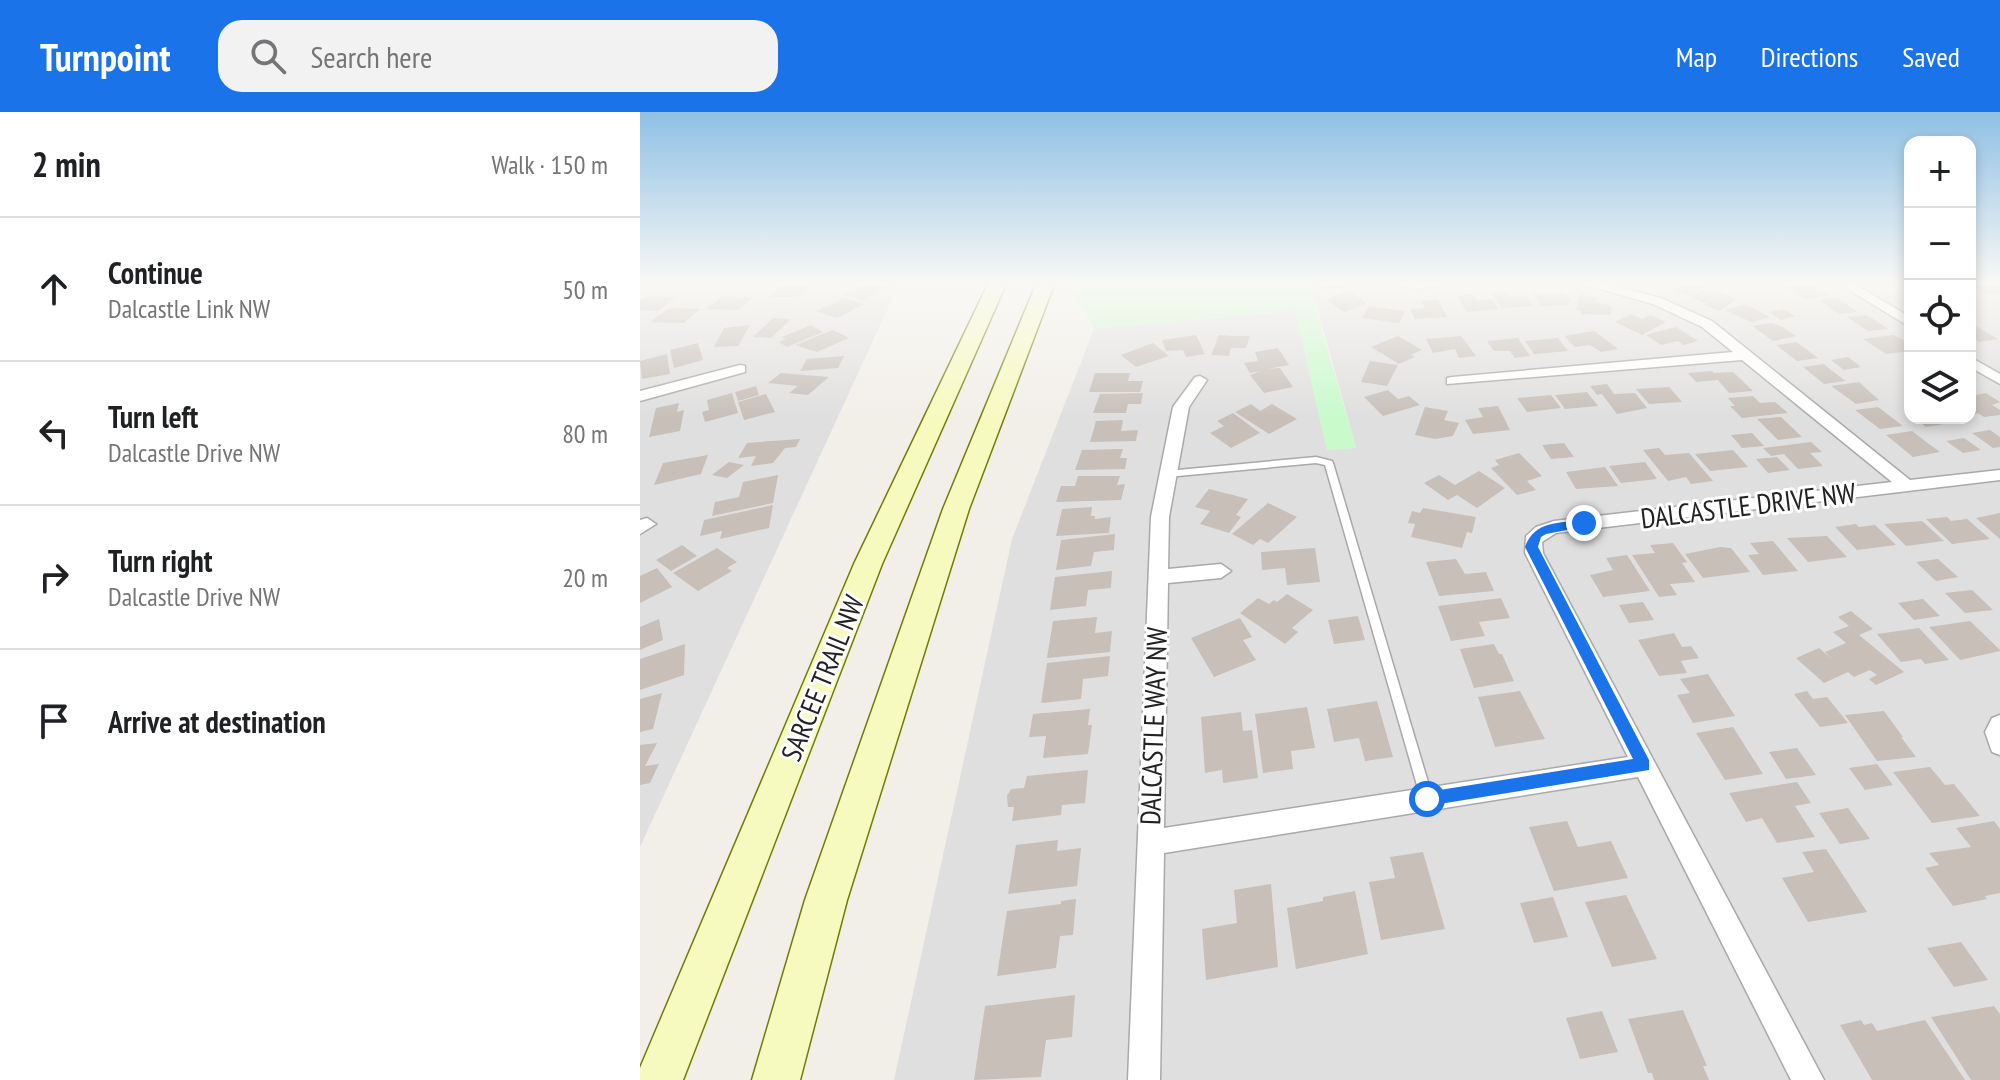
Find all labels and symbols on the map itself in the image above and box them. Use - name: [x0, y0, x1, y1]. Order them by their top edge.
- street label: DALCASTLE DRIVE NW: [1638, 473, 1858, 537]
- route end: [1566, 505, 1602, 541]
- street label: SARCEE TRAIL NW: [772, 590, 872, 766]
- street label: DALCASTLE WAY NW: [1131, 626, 1175, 826]
- route start: [1409, 781, 1445, 817]

